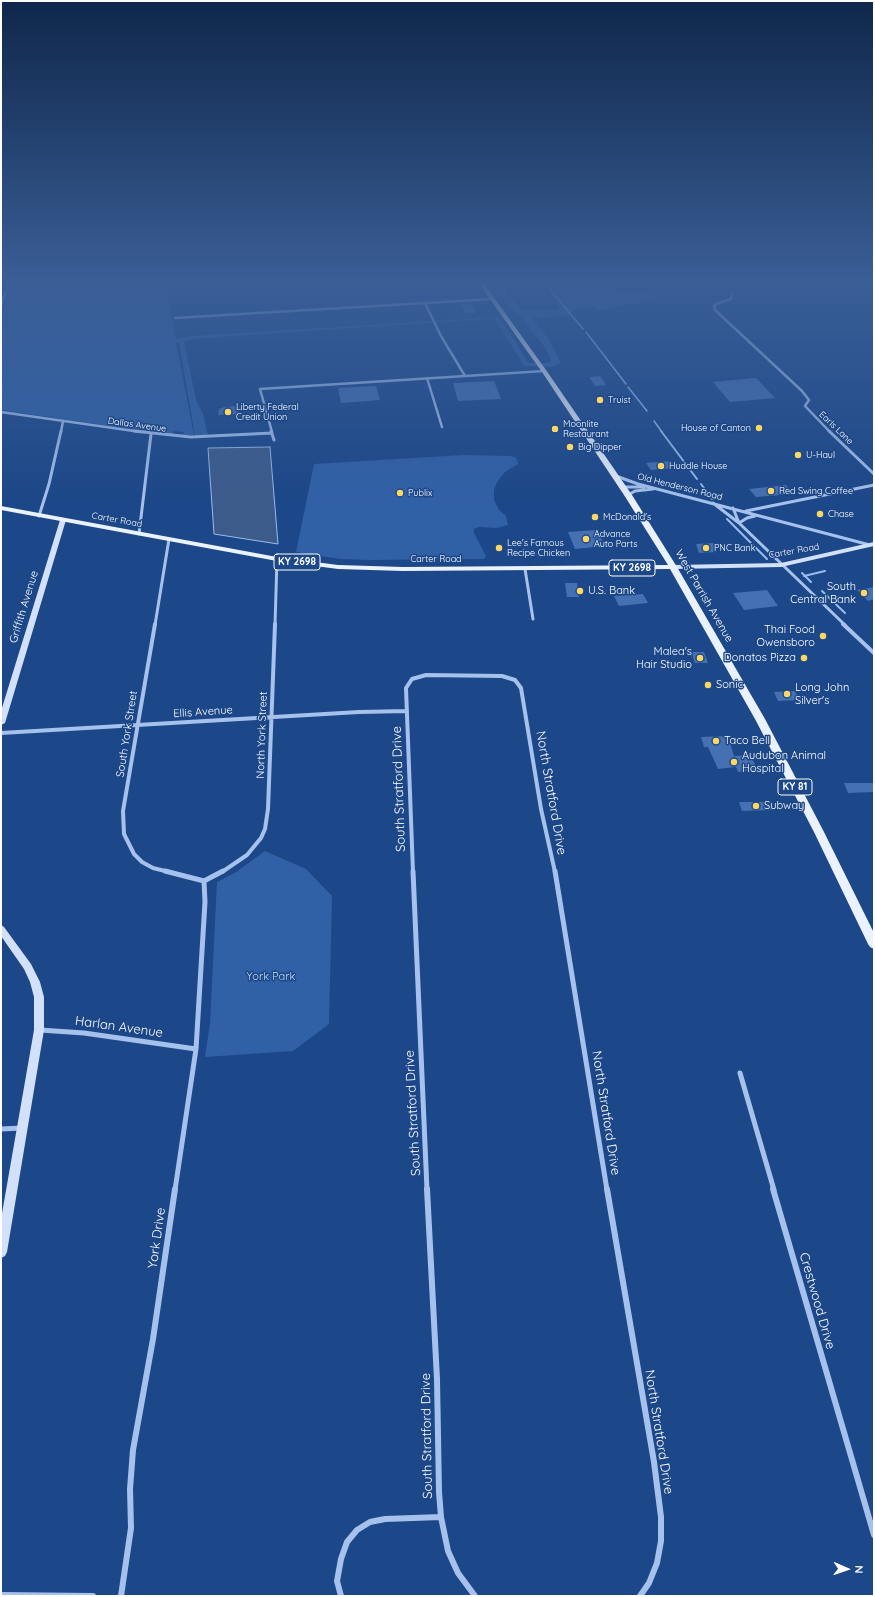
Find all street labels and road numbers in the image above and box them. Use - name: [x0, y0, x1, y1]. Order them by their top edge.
- street label: Earls Lane: [817, 409, 855, 447]
- street label: Dallas Avenue: [107, 416, 167, 434]
- street label: Old Henderson Road: [636, 471, 724, 503]
- street label: Carter Road: [91, 510, 143, 530]
- street label: Carter Road: [768, 541, 820, 561]
- street label: West Parrish Avenue: [672, 547, 736, 645]
- road number: KY 2698: [274, 554, 320, 570]
- street label: Carter Road: [410, 554, 462, 564]
- road number: KY 2698: [609, 560, 655, 576]
- street label: Griffith Avenue: [7, 569, 41, 645]
- street label: South York Street: [114, 690, 140, 778]
- street label: North York Street: [254, 691, 270, 779]
- street label: Ellis Avenue: [173, 703, 233, 721]
- street label: South Stratford Drive: [389, 726, 409, 852]
- street label: North Stratford Drive: [532, 730, 570, 856]
- road number: KY 81: [778, 779, 812, 795]
- street label: Harlan Avenue: [74, 1013, 164, 1041]
- street label: South Stratford Drive: [402, 1050, 424, 1176]
- street label: North Stratford Drive: [588, 1050, 624, 1176]
- street label: York Drive: [145, 1207, 169, 1269]
- street label: Crestwood Drive: [796, 1251, 838, 1351]
- street label: North Stratford Drive: [641, 1369, 677, 1495]
- street label: South Stratford Drive: [418, 1373, 436, 1499]

